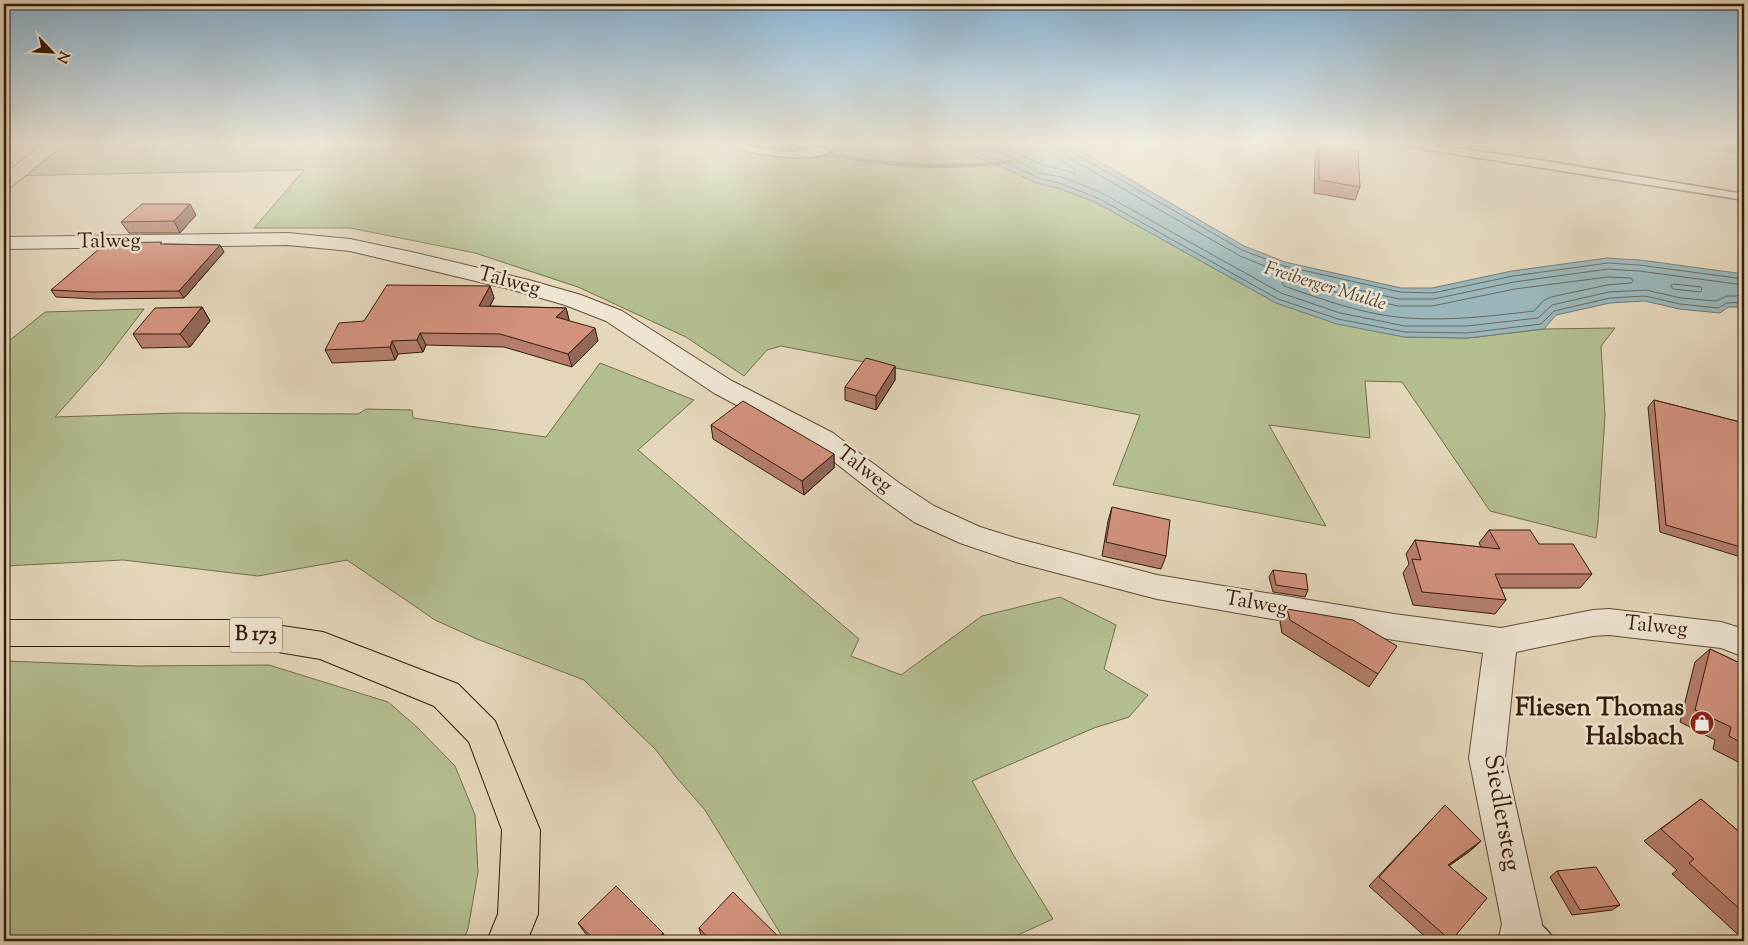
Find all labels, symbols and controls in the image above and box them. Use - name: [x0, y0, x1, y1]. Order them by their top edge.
- north arrow: [28, 28, 78, 78]
- text: N: [51, 47, 73, 66]
- street label: Talweg: [77, 226, 141, 258]
- water label: Freiberger Mulde: [1261, 256, 1390, 319]
- street label: Talweg: [475, 259, 543, 305]
- street label: Talweg: [830, 439, 898, 501]
- street label: Talweg: [1222, 584, 1290, 624]
- street label: Talweg: [1623, 609, 1689, 645]
- road number: B 173: [230, 618, 282, 652]
- place label: Fliesen Thomas Halsbach: [1515, 691, 1684, 756]
- shop icon: Fliesen Thomas Halsbach: [1689, 710, 1715, 736]
- street label: Siedlersteg: [1473, 752, 1529, 874]

